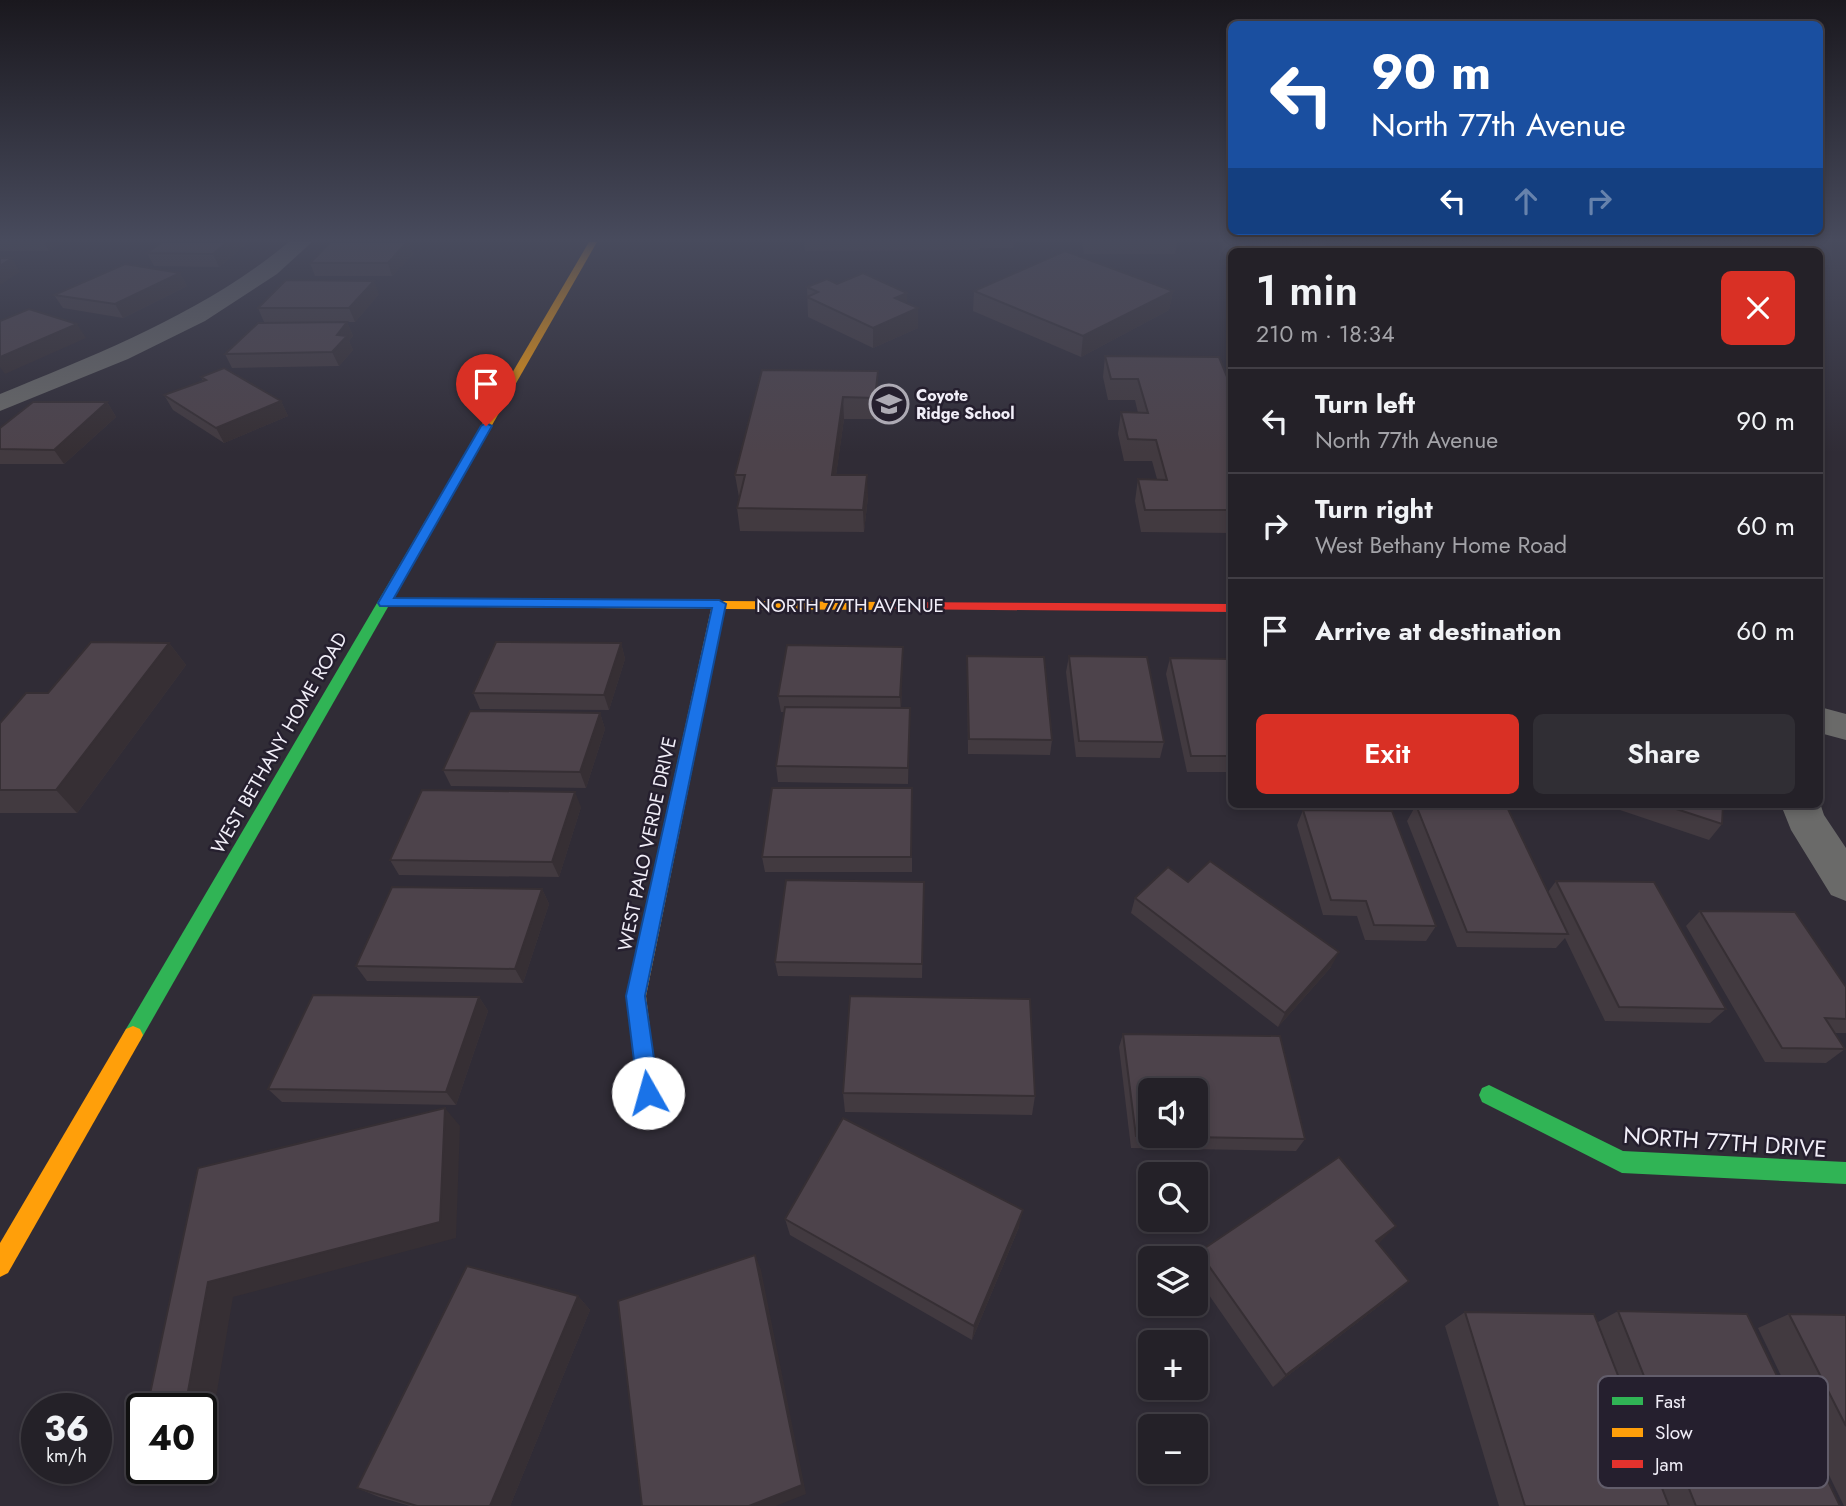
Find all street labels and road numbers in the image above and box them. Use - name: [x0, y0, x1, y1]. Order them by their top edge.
- street label: NORTH 77TH AVENUE: [756, 592, 944, 619]
- street label: WEST BETHANY HOME ROAD: [204, 627, 354, 859]
- street label: WEST PALO VERDE DRIVE: [611, 734, 683, 954]
- street label: NORTH 77TH DRIVE: [1622, 1118, 1828, 1166]

